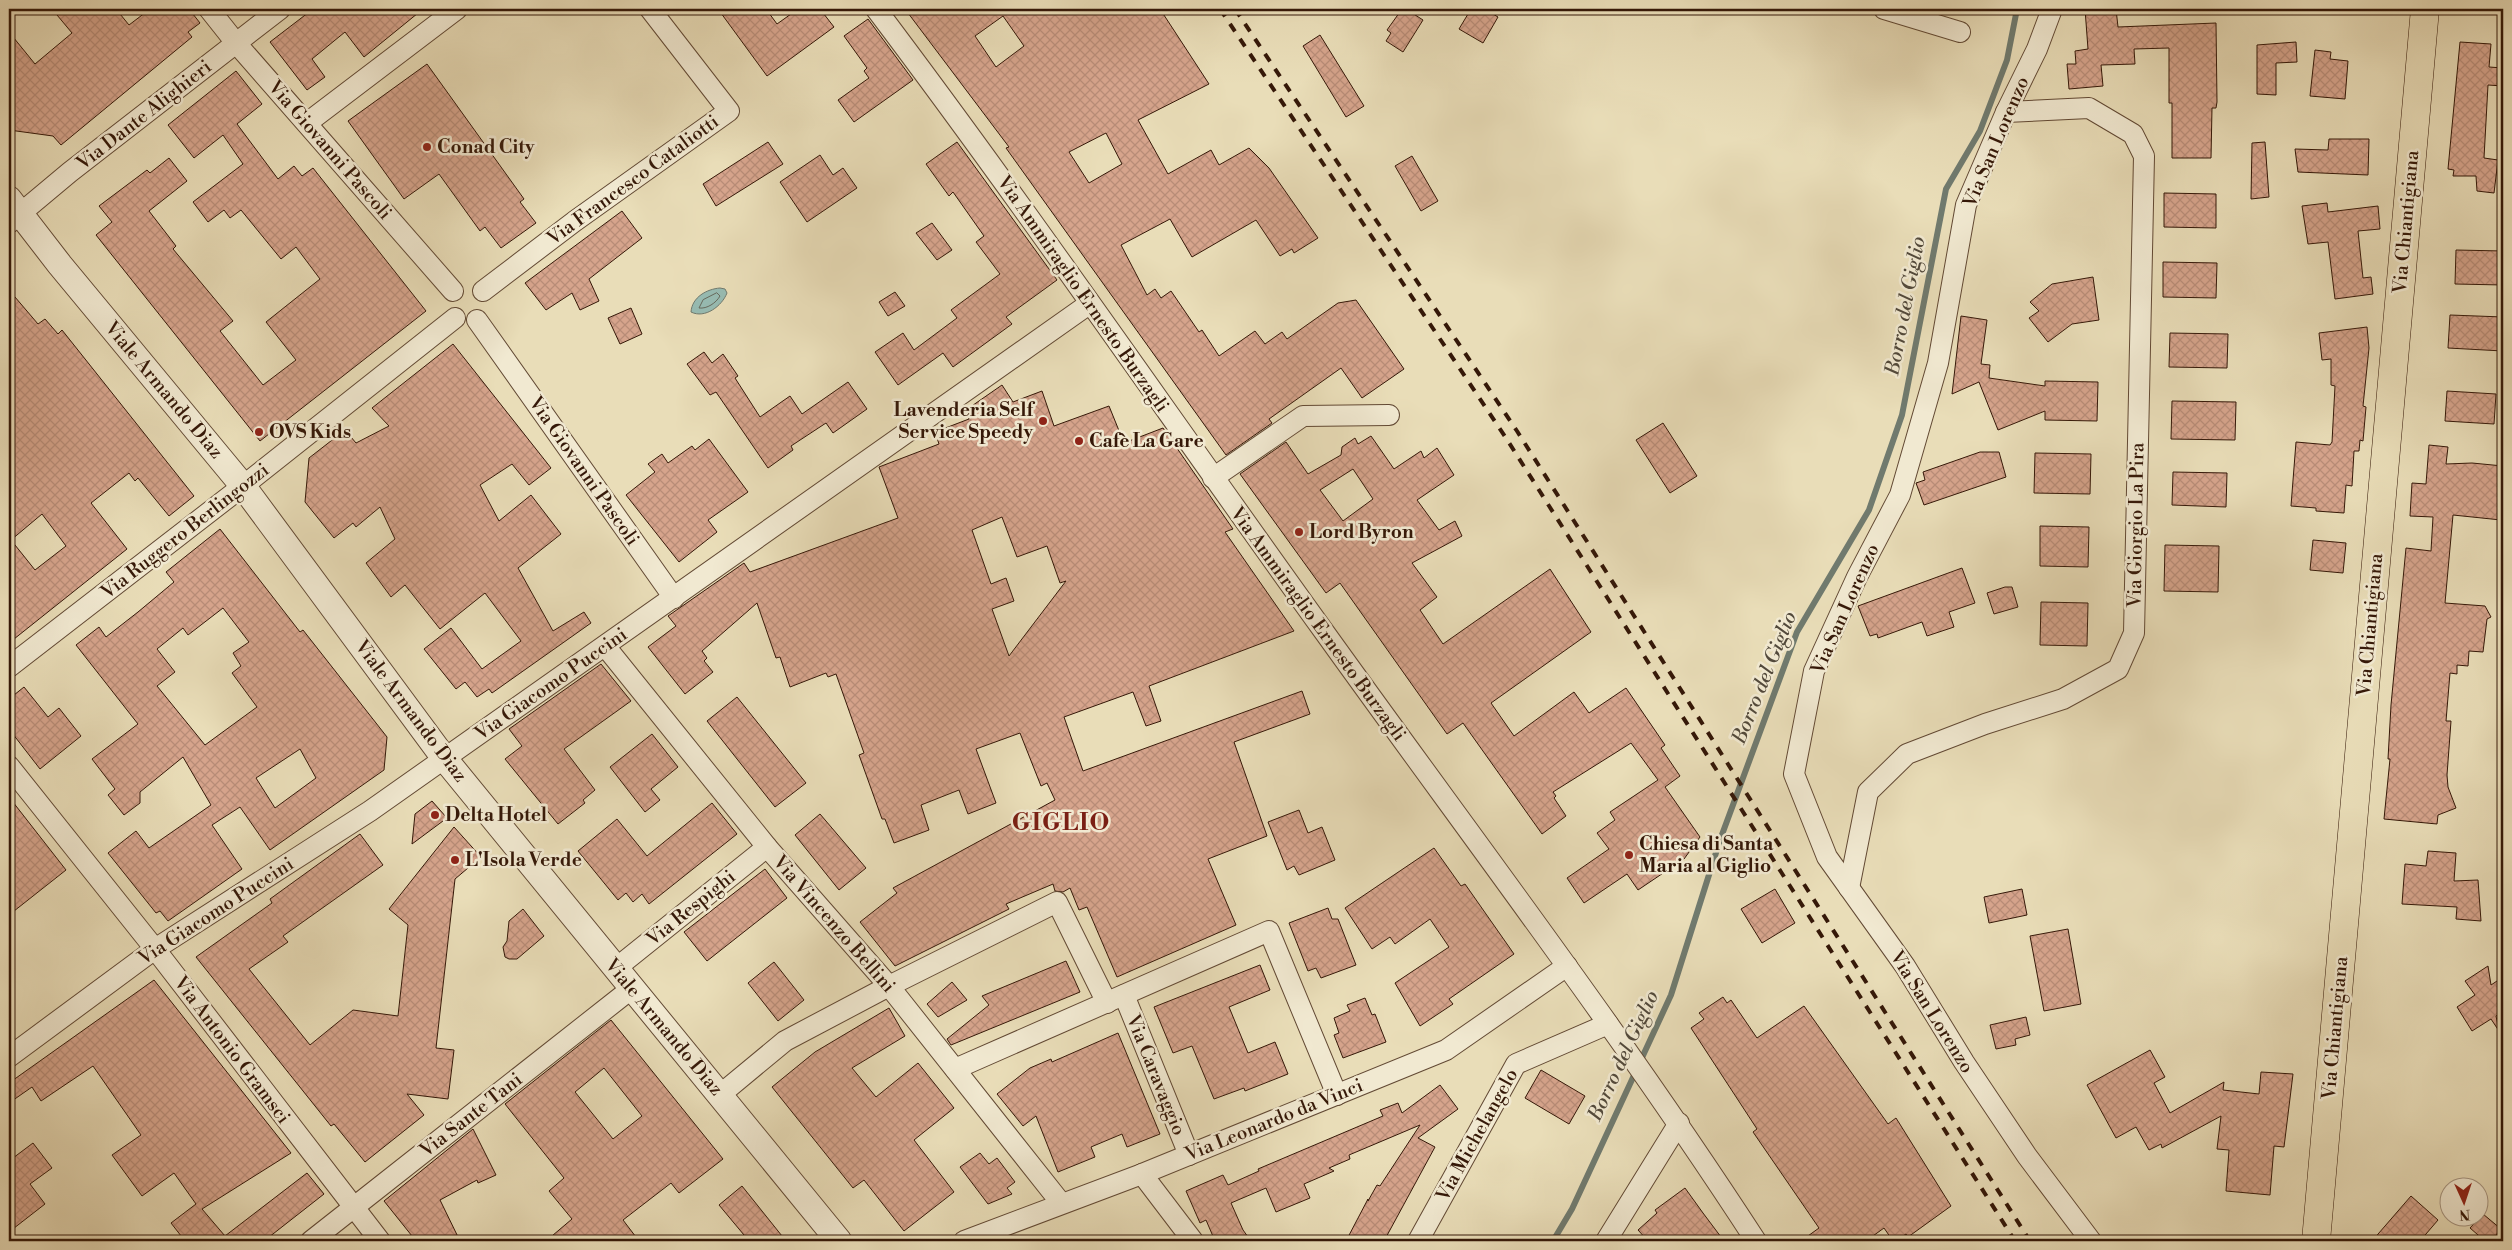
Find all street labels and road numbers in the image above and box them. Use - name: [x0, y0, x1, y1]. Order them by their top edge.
- street label: Via Dante Alighieri: [71, 55, 216, 176]
- street label: Via San Lorenzo: [1957, 73, 2034, 212]
- street label: Via Giovanni Pascoli: [262, 75, 397, 225]
- street label: Via Francesco Cataliotti: [541, 110, 724, 251]
- street label: Via Chiantigiana: [2388, 149, 2424, 296]
- street label: Via Ammiraglio Ernesto Burzagli: [991, 170, 1174, 417]
- street label: Viale Armando Diaz: [99, 316, 228, 464]
- street label: Via Giovanni Pascoli: [523, 391, 645, 550]
- street label: Via Giorgio La Pira: [2123, 442, 2149, 609]
- street label: Via Ruggero Berlingozzi: [95, 458, 274, 605]
- street label: Via Ammiraglio Ernesto Burzagli: [1224, 501, 1411, 746]
- street label: Via San Lorenzo: [1805, 540, 1884, 679]
- street label: Via Chiantigiana: [2352, 552, 2388, 699]
- street label: Via Giacomo Puccini: [469, 622, 632, 746]
- street label: Viale Armando Diaz: [349, 634, 472, 787]
- street label: Via Vincenzo Bellini: [767, 849, 900, 998]
- street label: Via Giacomo Puccini: [133, 852, 298, 971]
- street label: Via Respighi: [641, 865, 740, 952]
- street label: Via San Lorenzo: [1884, 945, 1979, 1078]
- street label: Viale Armando Diaz: [599, 953, 728, 1101]
- street label: Via Chiantigiana: [2317, 955, 2353, 1102]
- street label: Via Antonio Gramsci: [168, 971, 295, 1129]
- street label: Via Caravaggio: [1120, 1010, 1191, 1139]
- street label: Via Michelangelo: [1430, 1065, 1523, 1206]
- street label: Via Sante Tani: [414, 1067, 527, 1163]
- street label: Via Leonardo da Vinci: [1181, 1073, 1366, 1167]

